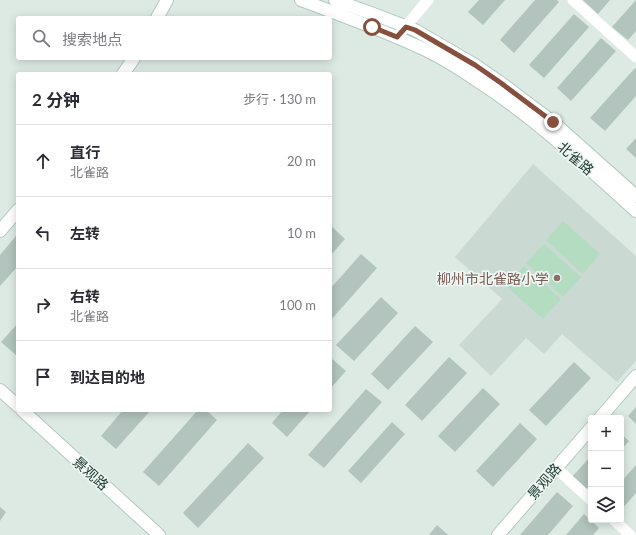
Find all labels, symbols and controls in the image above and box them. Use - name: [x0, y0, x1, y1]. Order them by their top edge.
- search box: [16, 16, 332, 60]
- route start: [363, 18, 381, 36]
- icon: search: [30, 27, 52, 49]
- text: 搜索地点: [62, 30, 122, 48]
- text: 2 分钟: [32, 89, 80, 110]
- text: 步行 · 130 m: [243, 91, 316, 107]
- route end: [544, 113, 562, 131]
- street label: 北雀路: [555, 138, 597, 178]
- text: 直行: [70, 143, 100, 161]
- icon: ahead: [32, 150, 54, 172]
- text: 20 m: [287, 153, 316, 169]
- text: 北雀路: [70, 164, 109, 180]
- icon: left: [32, 222, 54, 244]
- text: 左转: [70, 224, 100, 242]
- text: 10 m: [287, 225, 316, 241]
- place label: 柳州市北雀路小学: [437, 270, 549, 287]
- marker: 柳州市北雀路小学: [552, 273, 562, 283]
- text: 右转: [70, 287, 100, 305]
- icon: right: [32, 294, 54, 316]
- text: 100 m: [279, 297, 316, 313]
- text: 北雀路: [70, 308, 109, 324]
- icon: arrive: [32, 366, 54, 388]
- text: 到达目的地: [70, 368, 145, 386]
- map controls: [588, 415, 624, 523]
- button: +: [588, 415, 624, 451]
- button: −: [588, 451, 624, 487]
- street label: 景观路: [70, 453, 112, 493]
- street label: 景观路: [524, 460, 564, 502]
- button: layers: [588, 487, 624, 523]

